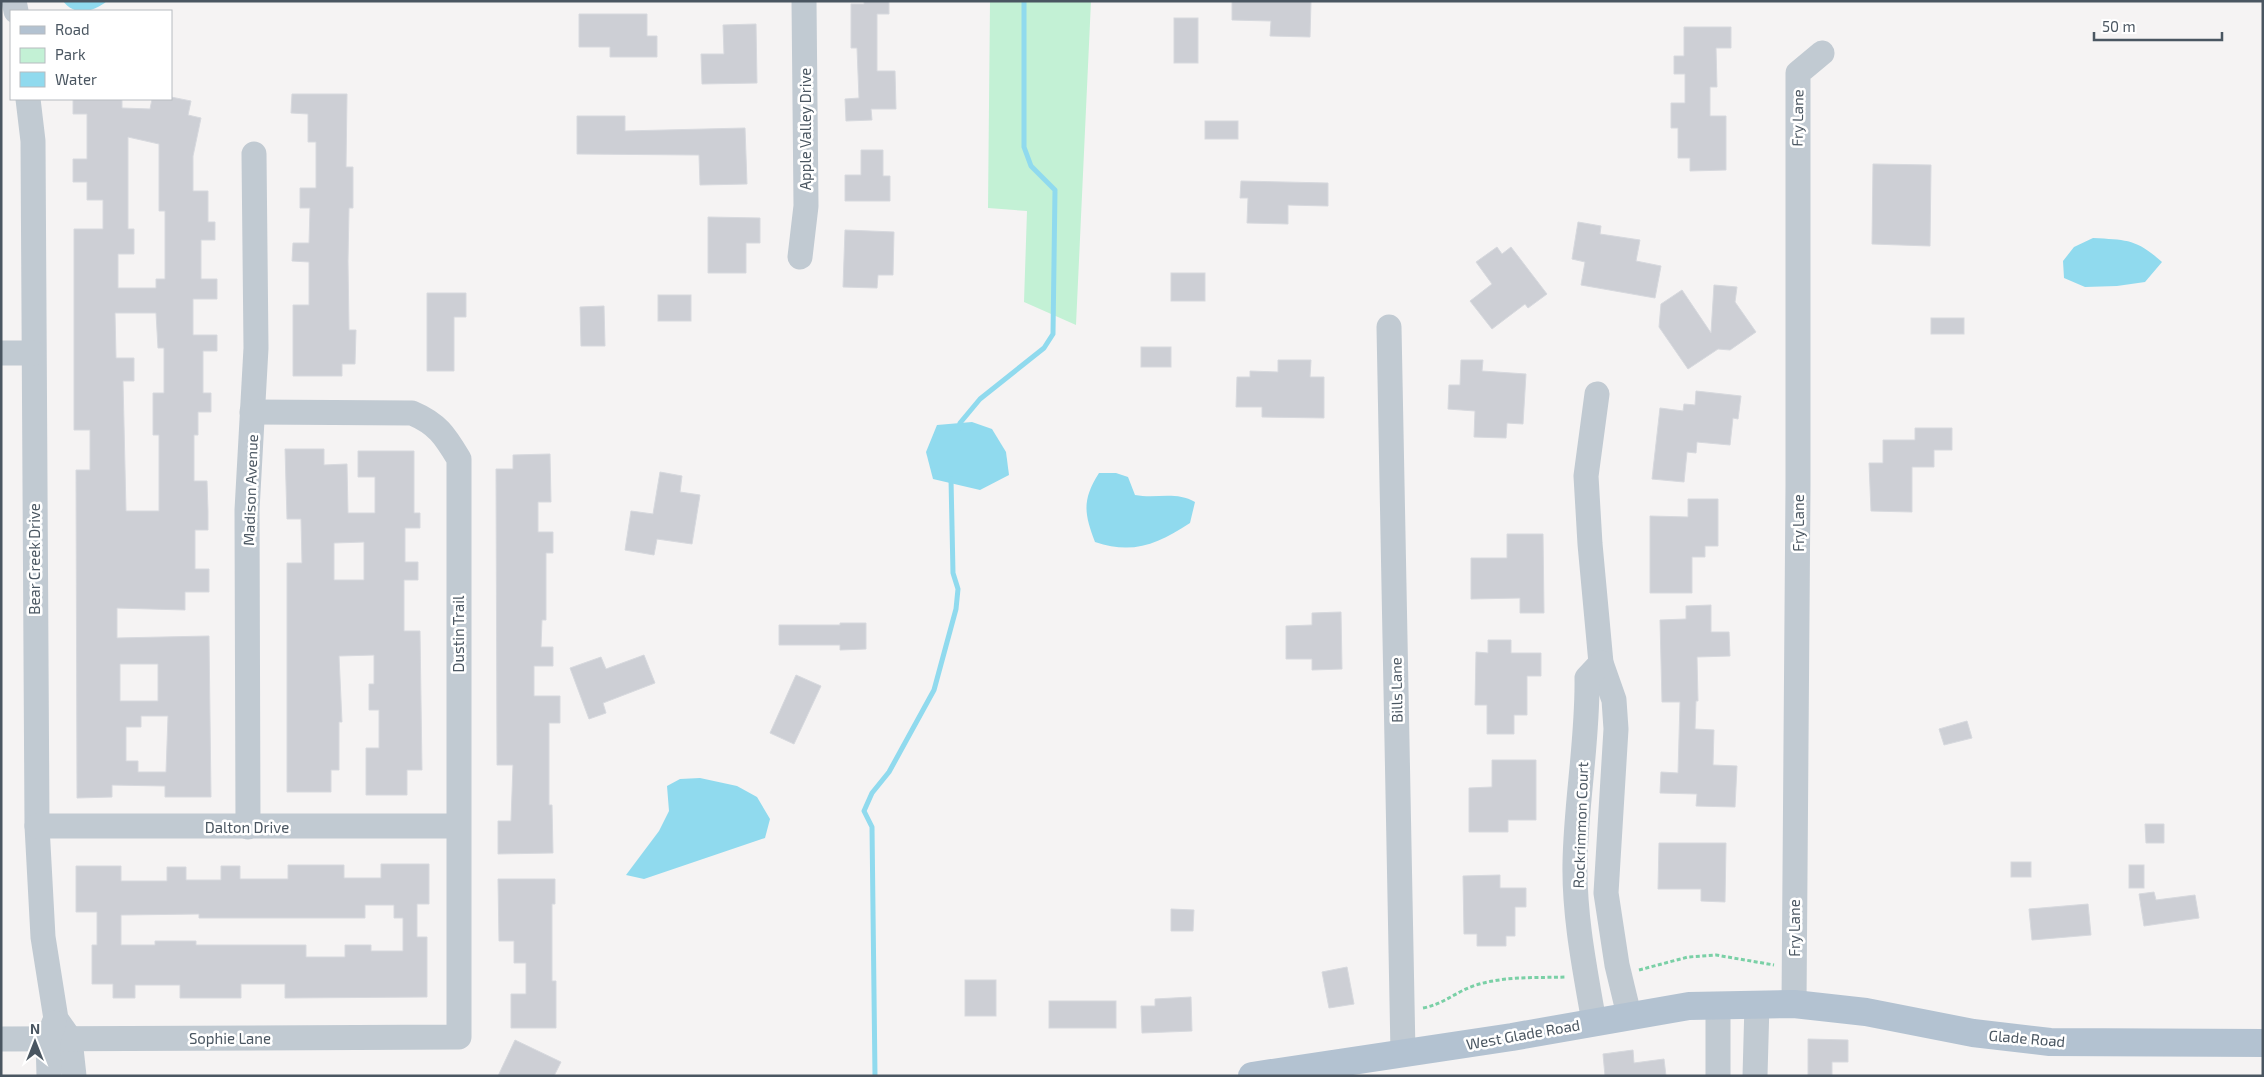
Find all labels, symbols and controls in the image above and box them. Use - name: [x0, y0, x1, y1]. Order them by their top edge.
- legend: [10, 10, 172, 100]
- scale bar: [2094, 10, 2222, 42]
- text: 50 m: [2102, 17, 2136, 35]
- text: Road: [55, 20, 90, 38]
- text: Park: [55, 45, 86, 63]
- street label: Apple Valley Drive: [796, 68, 814, 190]
- text: Water: [55, 70, 97, 88]
- street label: Fry Lane: [1787, 89, 1807, 147]
- street label: Madison Avenue: [239, 434, 261, 546]
- street label: Fry Lane: [1789, 494, 1807, 552]
- street label: Bear Creek Drive: [25, 503, 43, 615]
- street label: Dustin Trail: [449, 595, 467, 673]
- street label: Bills Lane: [1386, 657, 1406, 723]
- street label: Rockrimmon Court: [1569, 761, 1591, 889]
- street label: Dalton Drive: [205, 818, 289, 836]
- street label: Fry Lane: [1785, 899, 1803, 957]
- street label: West Glade Road: [1465, 1015, 1581, 1053]
- north arrow: [10, 1017, 60, 1067]
- text: N: [30, 1020, 40, 1037]
- street label: Glade Road: [1988, 1026, 2066, 1050]
- street label: Sophie Lane: [189, 1029, 271, 1047]

